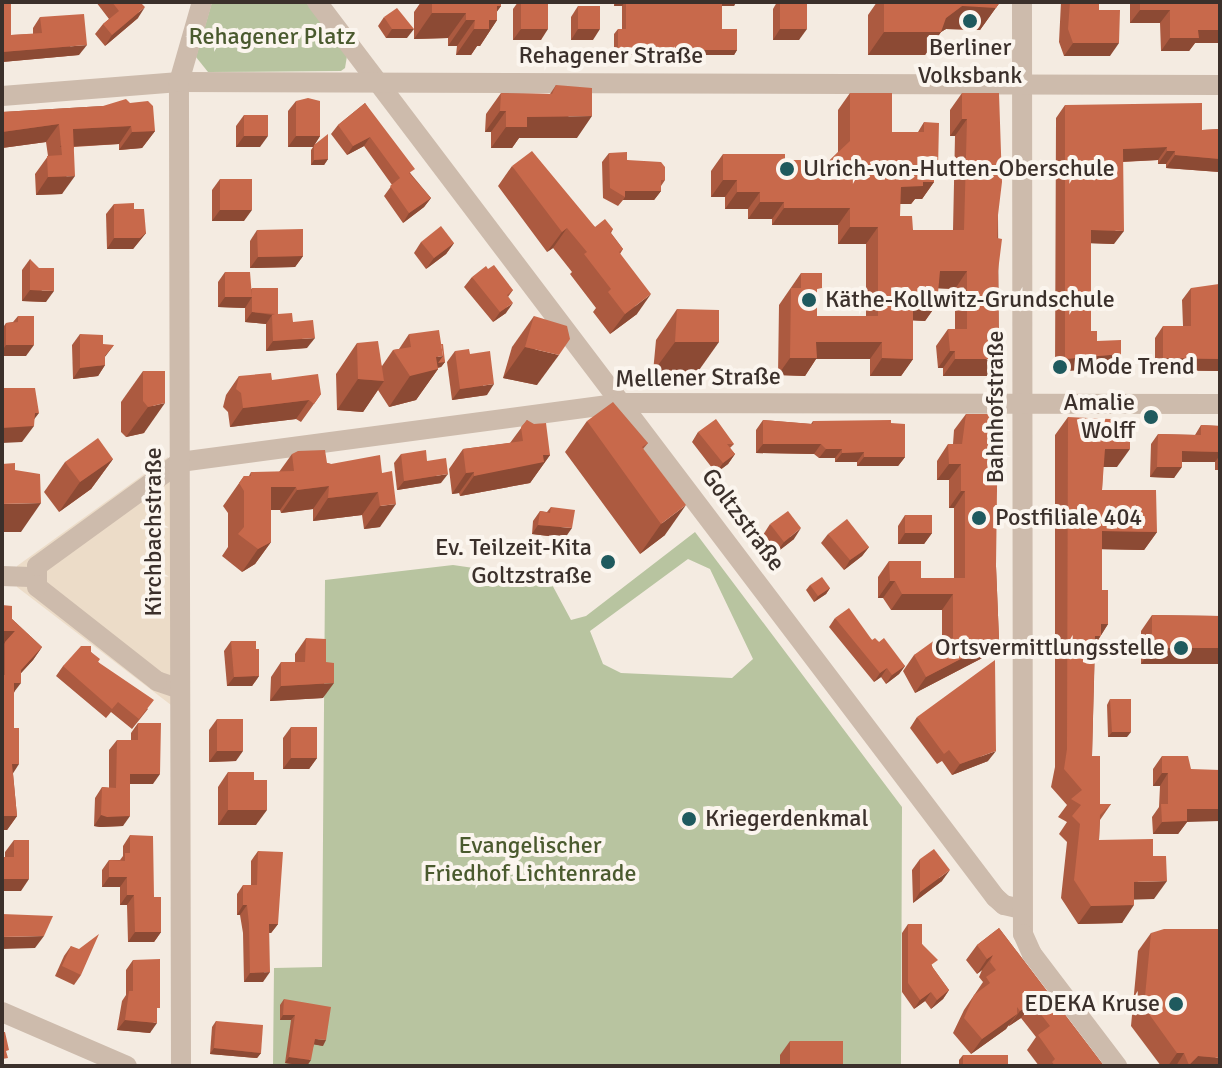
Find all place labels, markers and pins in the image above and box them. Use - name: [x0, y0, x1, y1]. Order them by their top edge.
- marker: Berliner Volksbank: [961, 12, 979, 30]
- place label: Berliner Volksbank: [918, 34, 1022, 90]
- place label: Ulrich-von-Hutten-Oberschule: [803, 155, 1115, 183]
- marker: Ulrich-von-Hutten-Oberschule: [778, 160, 796, 178]
- place label: Käthe-Kollwitz-Grundschule: [825, 286, 1115, 314]
- marker: Käthe-Kollwitz-Grundschule: [800, 291, 818, 309]
- place label: Mode Trend: [1076, 353, 1195, 381]
- marker: Mode Trend: [1051, 358, 1069, 376]
- place label: Amalie Wolff: [1064, 389, 1135, 445]
- marker: Amalie Wolff: [1142, 408, 1160, 426]
- place label: Postfiliale 404: [995, 504, 1142, 532]
- marker: Postfiliale 404: [970, 509, 988, 527]
- place label: Ev. Teilzeit-Kita Goltzstraße: [435, 534, 592, 590]
- marker: Ev. Teilzeit-Kita Goltzstraße: [599, 553, 617, 571]
- place label: Ortsvermittlungsstelle: [935, 634, 1165, 662]
- marker: Ortsvermittlungsstelle: [1172, 639, 1190, 657]
- place label: Kriegerdenkmal: [705, 805, 869, 833]
- marker: Kriegerdenkmal: [680, 810, 698, 828]
- place label: EDEKA Kruse: [1024, 990, 1160, 1018]
- marker: EDEKA Kruse: [1167, 995, 1185, 1013]

